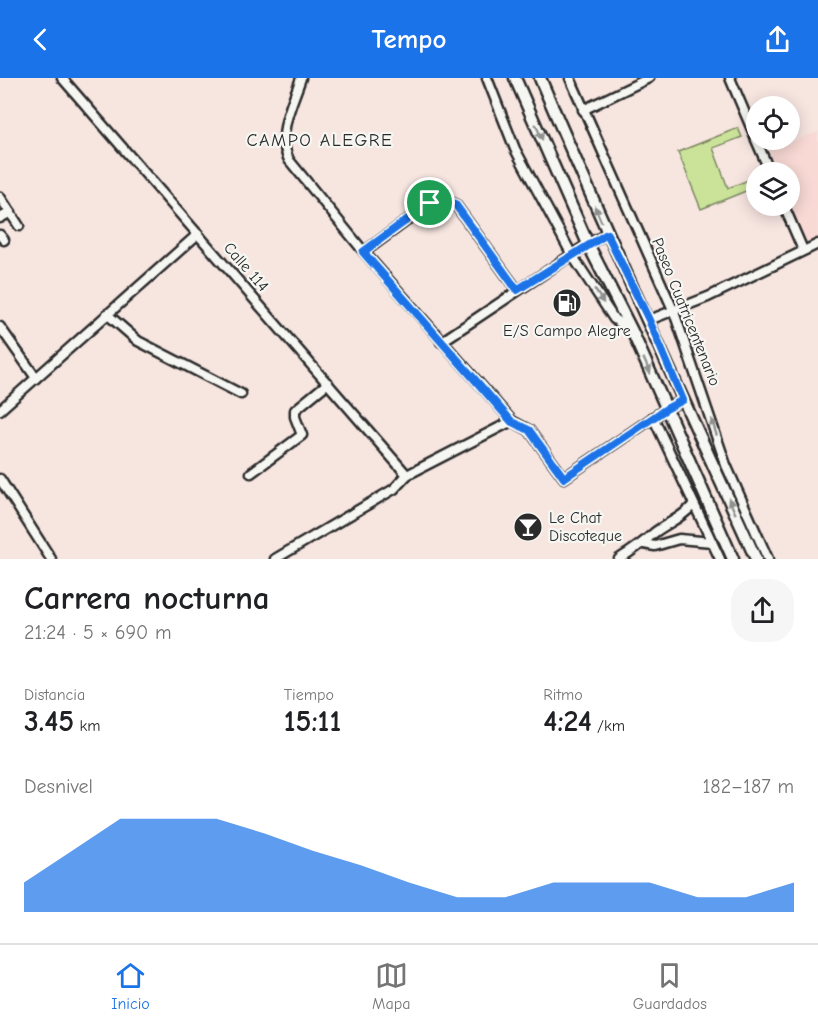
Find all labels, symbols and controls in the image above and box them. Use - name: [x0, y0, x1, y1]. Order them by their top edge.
- icon: back: [24, 23, 57, 56]
- icon: share: [761, 23, 794, 56]
- text: Tempo: [372, 24, 446, 55]
- map controls: [746, 96, 800, 216]
- button: locate: [746, 96, 800, 150]
- one-way arrow: [534, 123, 544, 141]
- district label: CAMPO ALEGRE: [247, 130, 393, 151]
- button: layers: [746, 162, 800, 216]
- pin: [404, 177, 455, 228]
- icon: arrive: [413, 186, 446, 219]
- one-way arrow: [593, 205, 602, 223]
- street label: Paseo Cuatricentenario: [648, 235, 724, 389]
- street label: Calle 114: [220, 239, 272, 295]
- fuel station icon: E/S Campo Alegre: [551, 287, 583, 319]
- one-way arrow: [593, 288, 604, 304]
- place label: E/S Campo Alegre: [503, 322, 631, 340]
- one-way arrow: [642, 357, 652, 375]
- one-way arrow: [709, 418, 718, 436]
- one-way arrow: [727, 497, 736, 514]
- place label: Le Chat Discoteque: [549, 509, 622, 545]
- bar icon: Le Chat Discoteque: [512, 511, 544, 543]
- text: Carrera nocturna: [24, 579, 270, 617]
- button: share: [731, 579, 794, 642]
- text: 21:24 · 5 × 690 m: [24, 621, 172, 644]
- text: Distancia: [24, 686, 85, 704]
- text: Tiempo: [284, 686, 334, 704]
- text: Ritmo: [543, 686, 583, 704]
- text: 3.45: [24, 704, 74, 739]
- text: 15:11: [284, 704, 341, 739]
- text: 4:24: [543, 704, 592, 739]
- text: km: [74, 717, 101, 735]
- text: /km: [592, 717, 625, 735]
- text: Desnivel: [24, 775, 93, 798]
- text: 182–187 m: [702, 775, 794, 798]
- tab: Inicio: [111, 959, 150, 1013]
- tab: Mapa: [372, 959, 411, 1013]
- tab: Guardados: [633, 959, 707, 1013]

